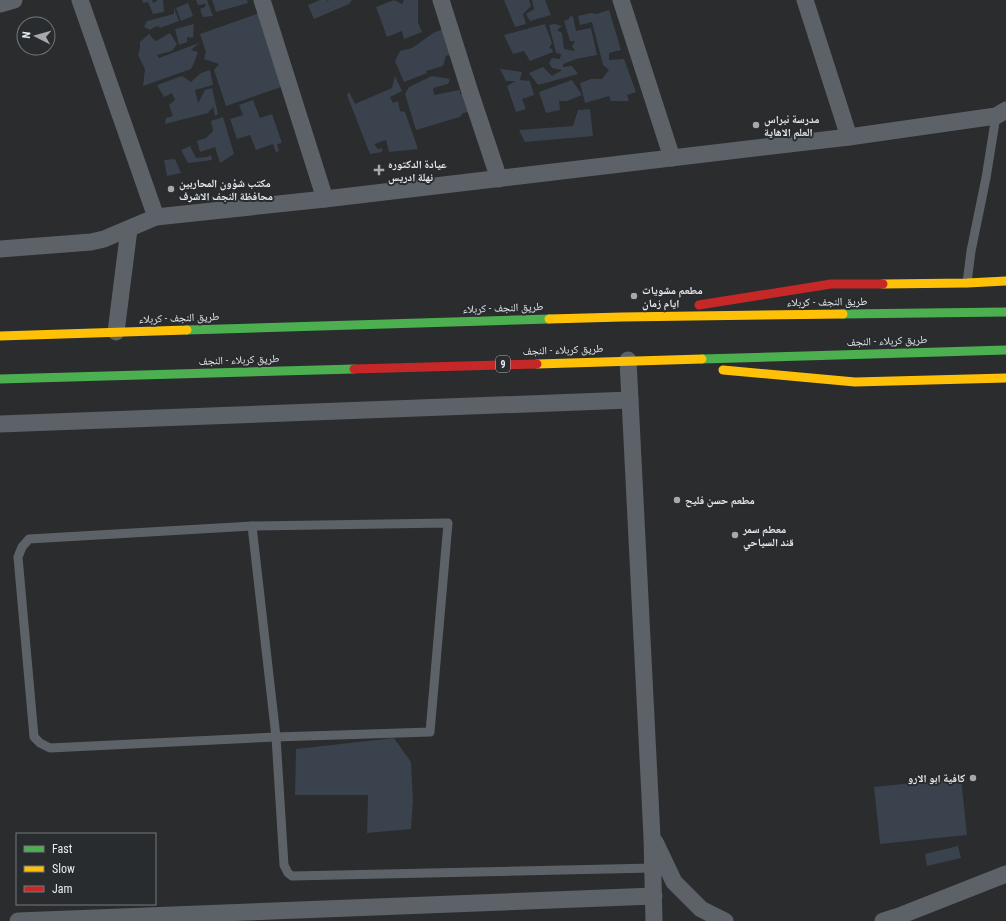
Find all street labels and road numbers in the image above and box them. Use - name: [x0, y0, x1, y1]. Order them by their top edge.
- street label: طريق النجف - کربلاء: [786, 295, 868, 309]
- street label: طريق النجف - کربلاء: [462, 300, 544, 316]
- street label: طريق النجف - کربلاء: [138, 310, 220, 326]
- street label: طريق کربلاء - النجف: [846, 333, 928, 349]
- street label: طريق کربلاء - النجف: [522, 342, 604, 358]
- street label: طريق کربلاء - النجف: [198, 352, 280, 368]
- road number: 9: [496, 356, 510, 372]

